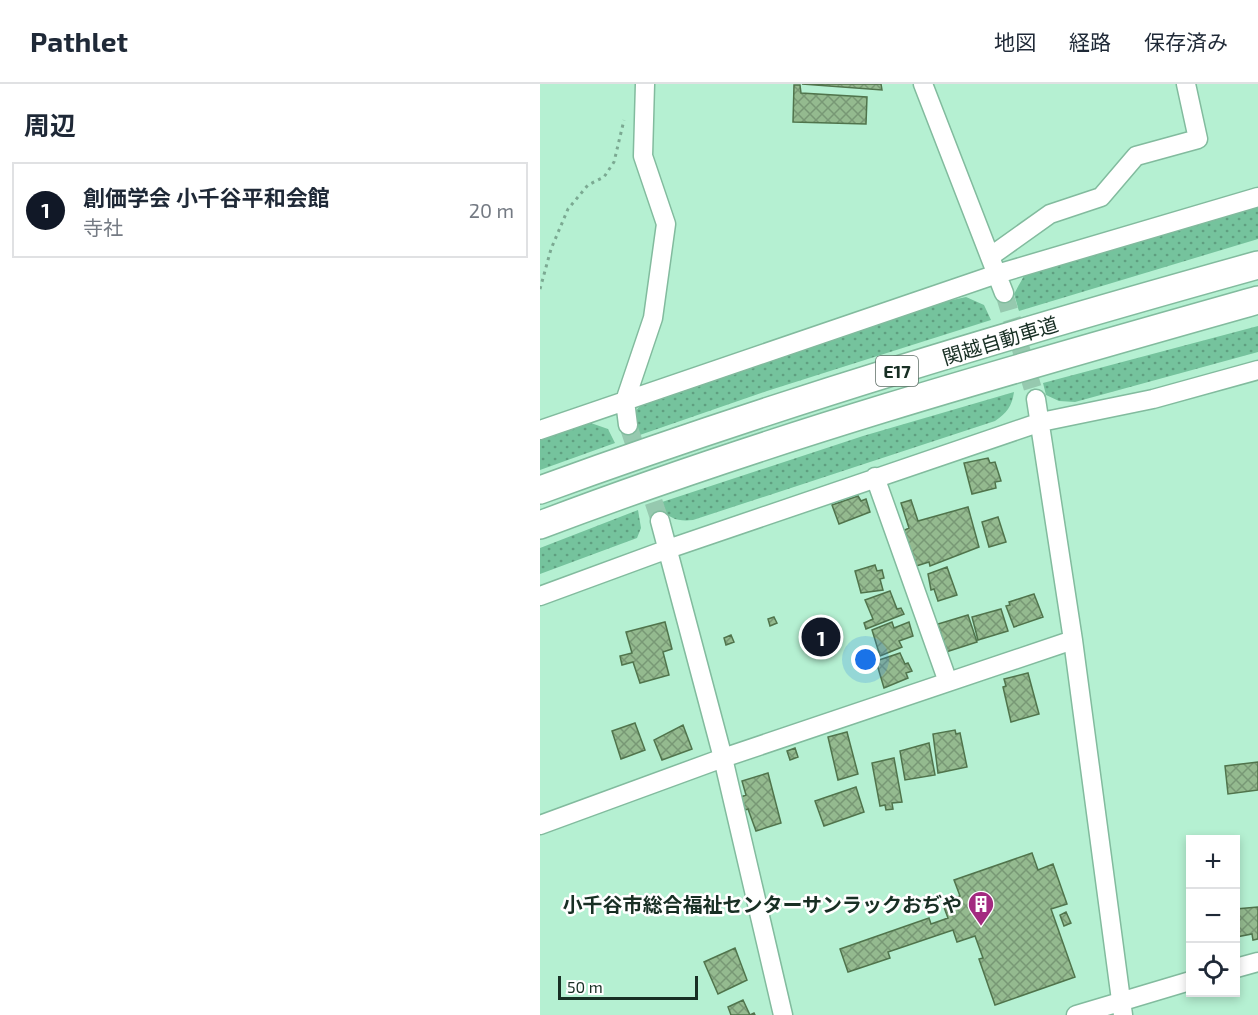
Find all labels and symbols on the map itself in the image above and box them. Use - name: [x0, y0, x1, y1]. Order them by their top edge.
- street label: 関越自動車道: [939, 311, 1061, 369]
- road number: E17: [876, 356, 918, 386]
- pin: 1: [802, 614, 840, 660]
- your location: [851, 645, 880, 674]
- building icon: 小千谷市総合福祉センターサンラックおぢや: [966, 889, 996, 927]
- place label: 小千谷市総合福祉センターサンラックおぢや: [562, 892, 962, 916]
- scale bar: [558, 973, 698, 1000]

